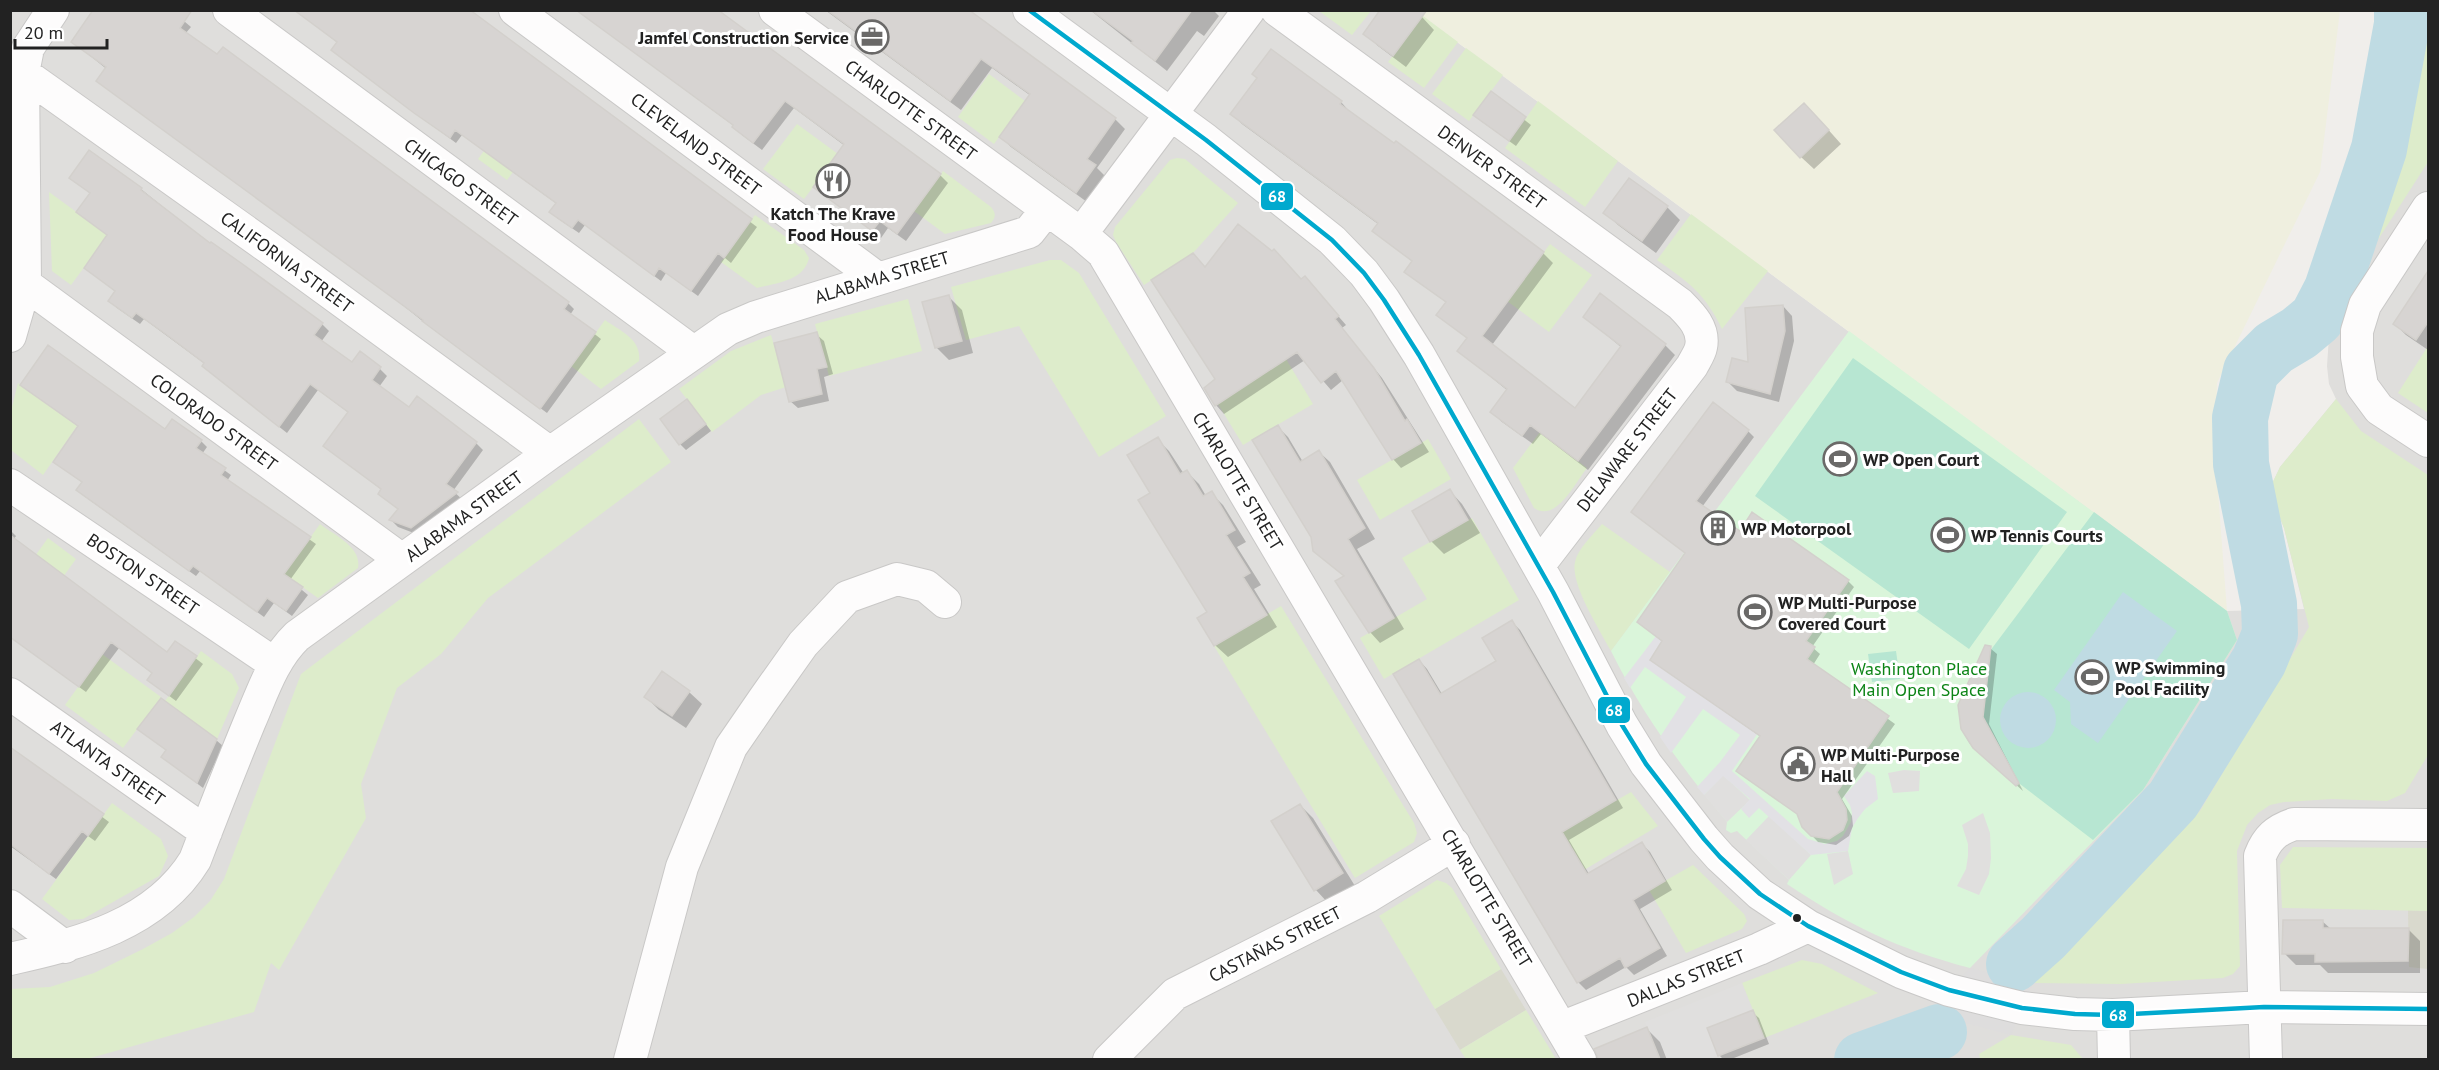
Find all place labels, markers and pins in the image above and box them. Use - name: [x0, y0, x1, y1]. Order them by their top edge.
- office icon: Jamfel Construction Service: [854, 19, 890, 55]
- place label: Jamfel Construction Service: [637, 26, 849, 49]
- restaurant icon: Katch The Krave Food House: [815, 163, 851, 199]
- place label: Katch The Krave Food House: [771, 202, 895, 246]
- sports icon: WP Open Court: [1822, 441, 1858, 477]
- place label: WP Open Court: [1863, 448, 1980, 471]
- building icon: WP Motorpool: [1700, 510, 1736, 546]
- place label: WP Motorpool: [1741, 517, 1852, 540]
- sports icon: WP Tennis Courts: [1930, 517, 1966, 553]
- place label: WP Tennis Courts: [1971, 524, 2103, 547]
- place label: WP Multi-Purpose Covered Court: [1778, 591, 1917, 635]
- sports icon: WP Multi-Purpose Covered Court: [1737, 594, 1773, 630]
- place label: WP Swimming Pool Facility: [2115, 656, 2225, 700]
- sports icon: WP Swimming Pool Facility: [2074, 659, 2110, 695]
- place label: WP Multi-Purpose Hall: [1821, 743, 1960, 787]
- public building icon: WP Multi-Purpose Hall: [1780, 746, 1816, 782]
- unlabelled marker: [1791, 912, 1803, 924]

